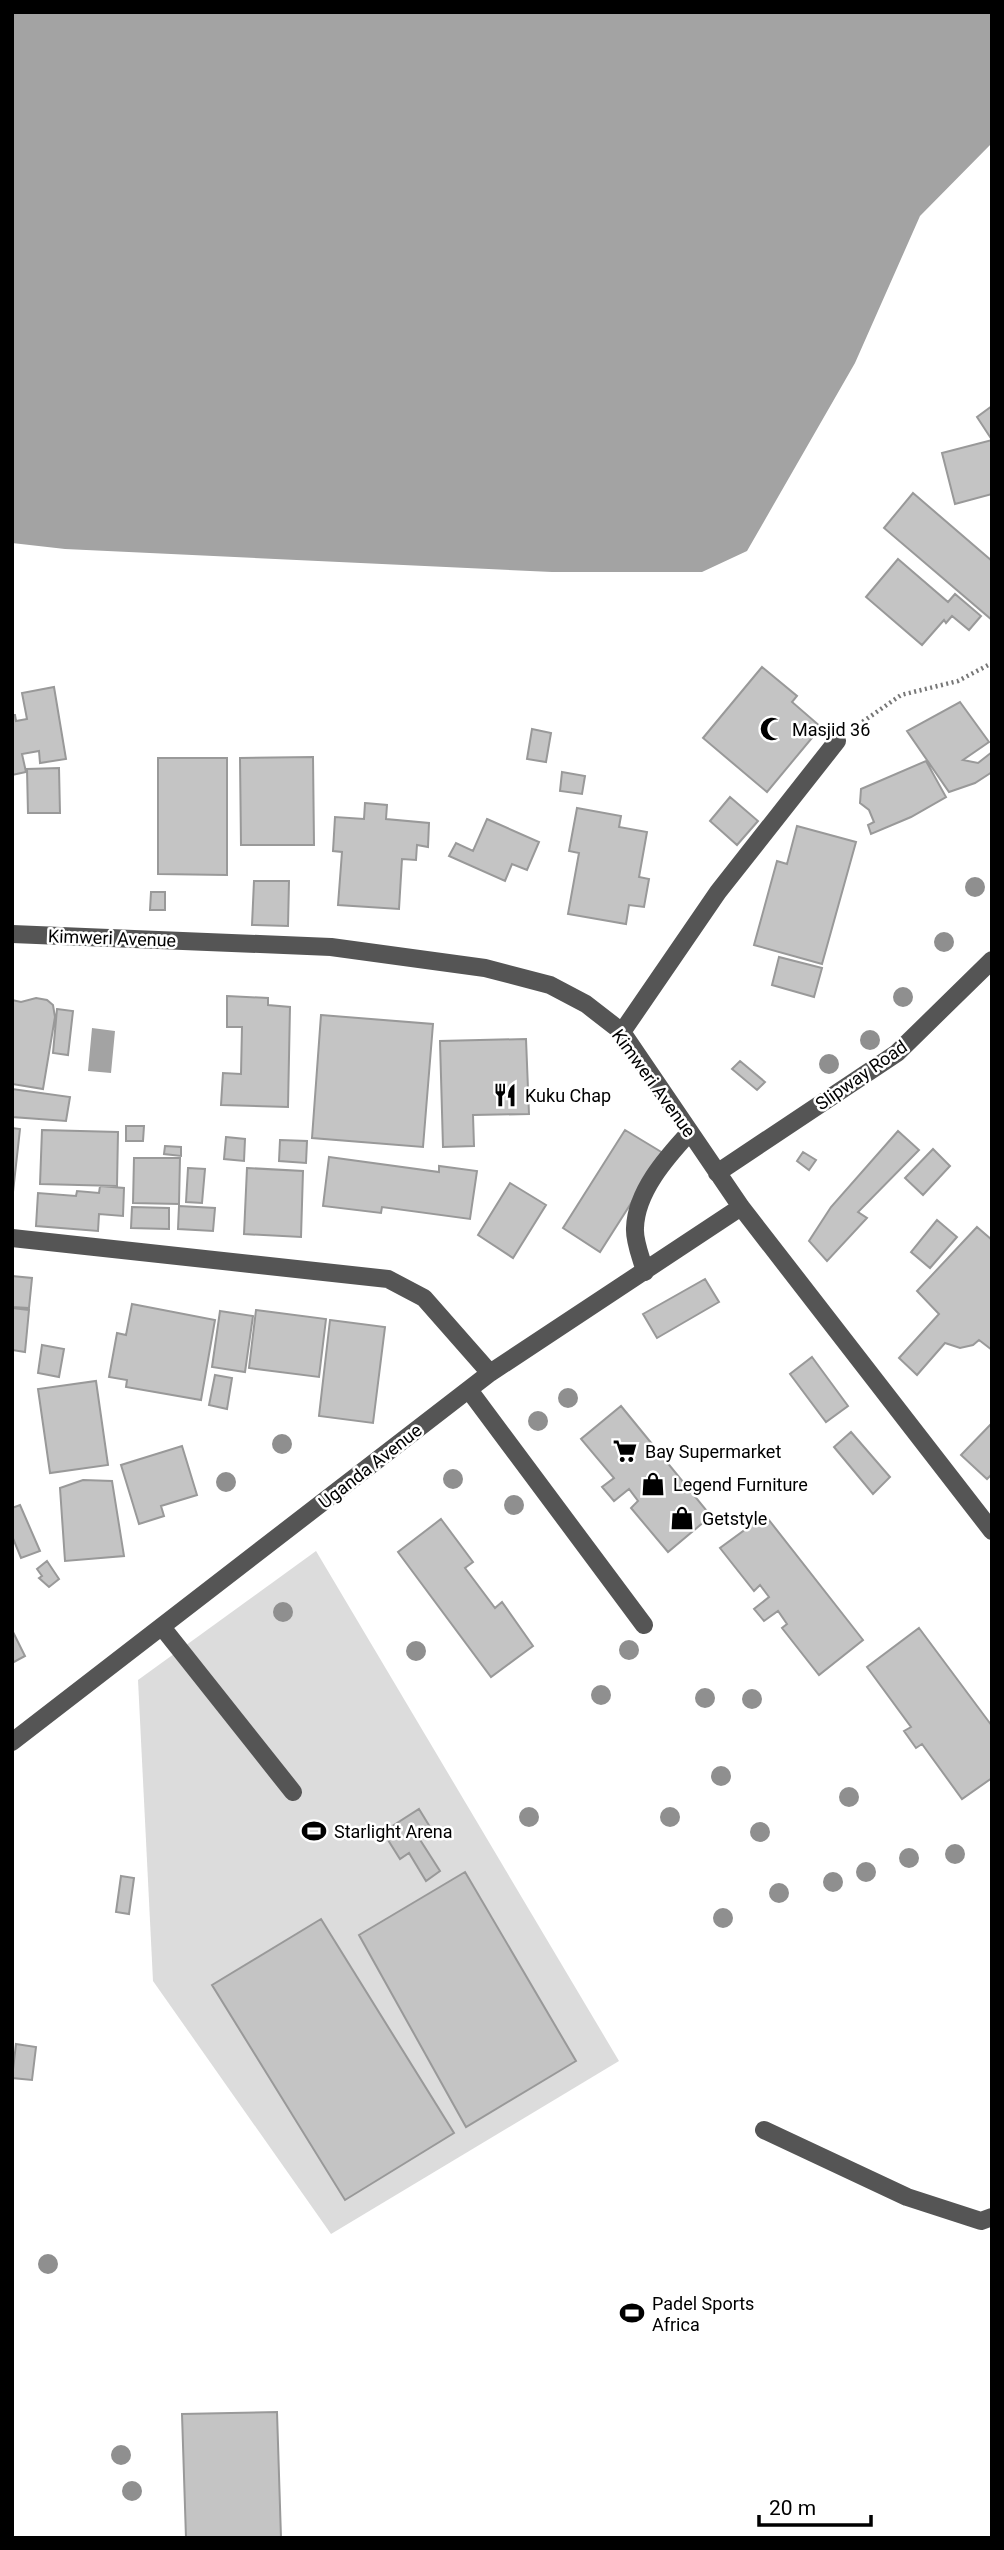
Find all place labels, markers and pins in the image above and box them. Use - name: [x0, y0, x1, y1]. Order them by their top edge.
- mosque icon: Masjid 36: [758, 715, 786, 743]
- place label: Masjid 36: [792, 719, 870, 740]
- restaurant icon: Kuku Chap: [491, 1081, 519, 1109]
- place label: Kuku Chap: [525, 1085, 611, 1106]
- supermarket icon: Bay Supermarket: [611, 1437, 639, 1465]
- place label: Bay Supermarket: [645, 1441, 781, 1462]
- shop icon: Legend Furniture: [639, 1470, 667, 1498]
- place label: Legend Furniture: [673, 1474, 808, 1495]
- shop icon: Getstyle: [668, 1504, 696, 1532]
- place label: Getstyle: [702, 1508, 767, 1529]
- sports icon: Starlight Arena: [300, 1817, 328, 1845]
- place label: Starlight Arena: [334, 1821, 453, 1842]
- place label: Padel Sports Africa: [652, 2293, 754, 2335]
- sports icon: Padel Sports Africa: [618, 2299, 646, 2327]

